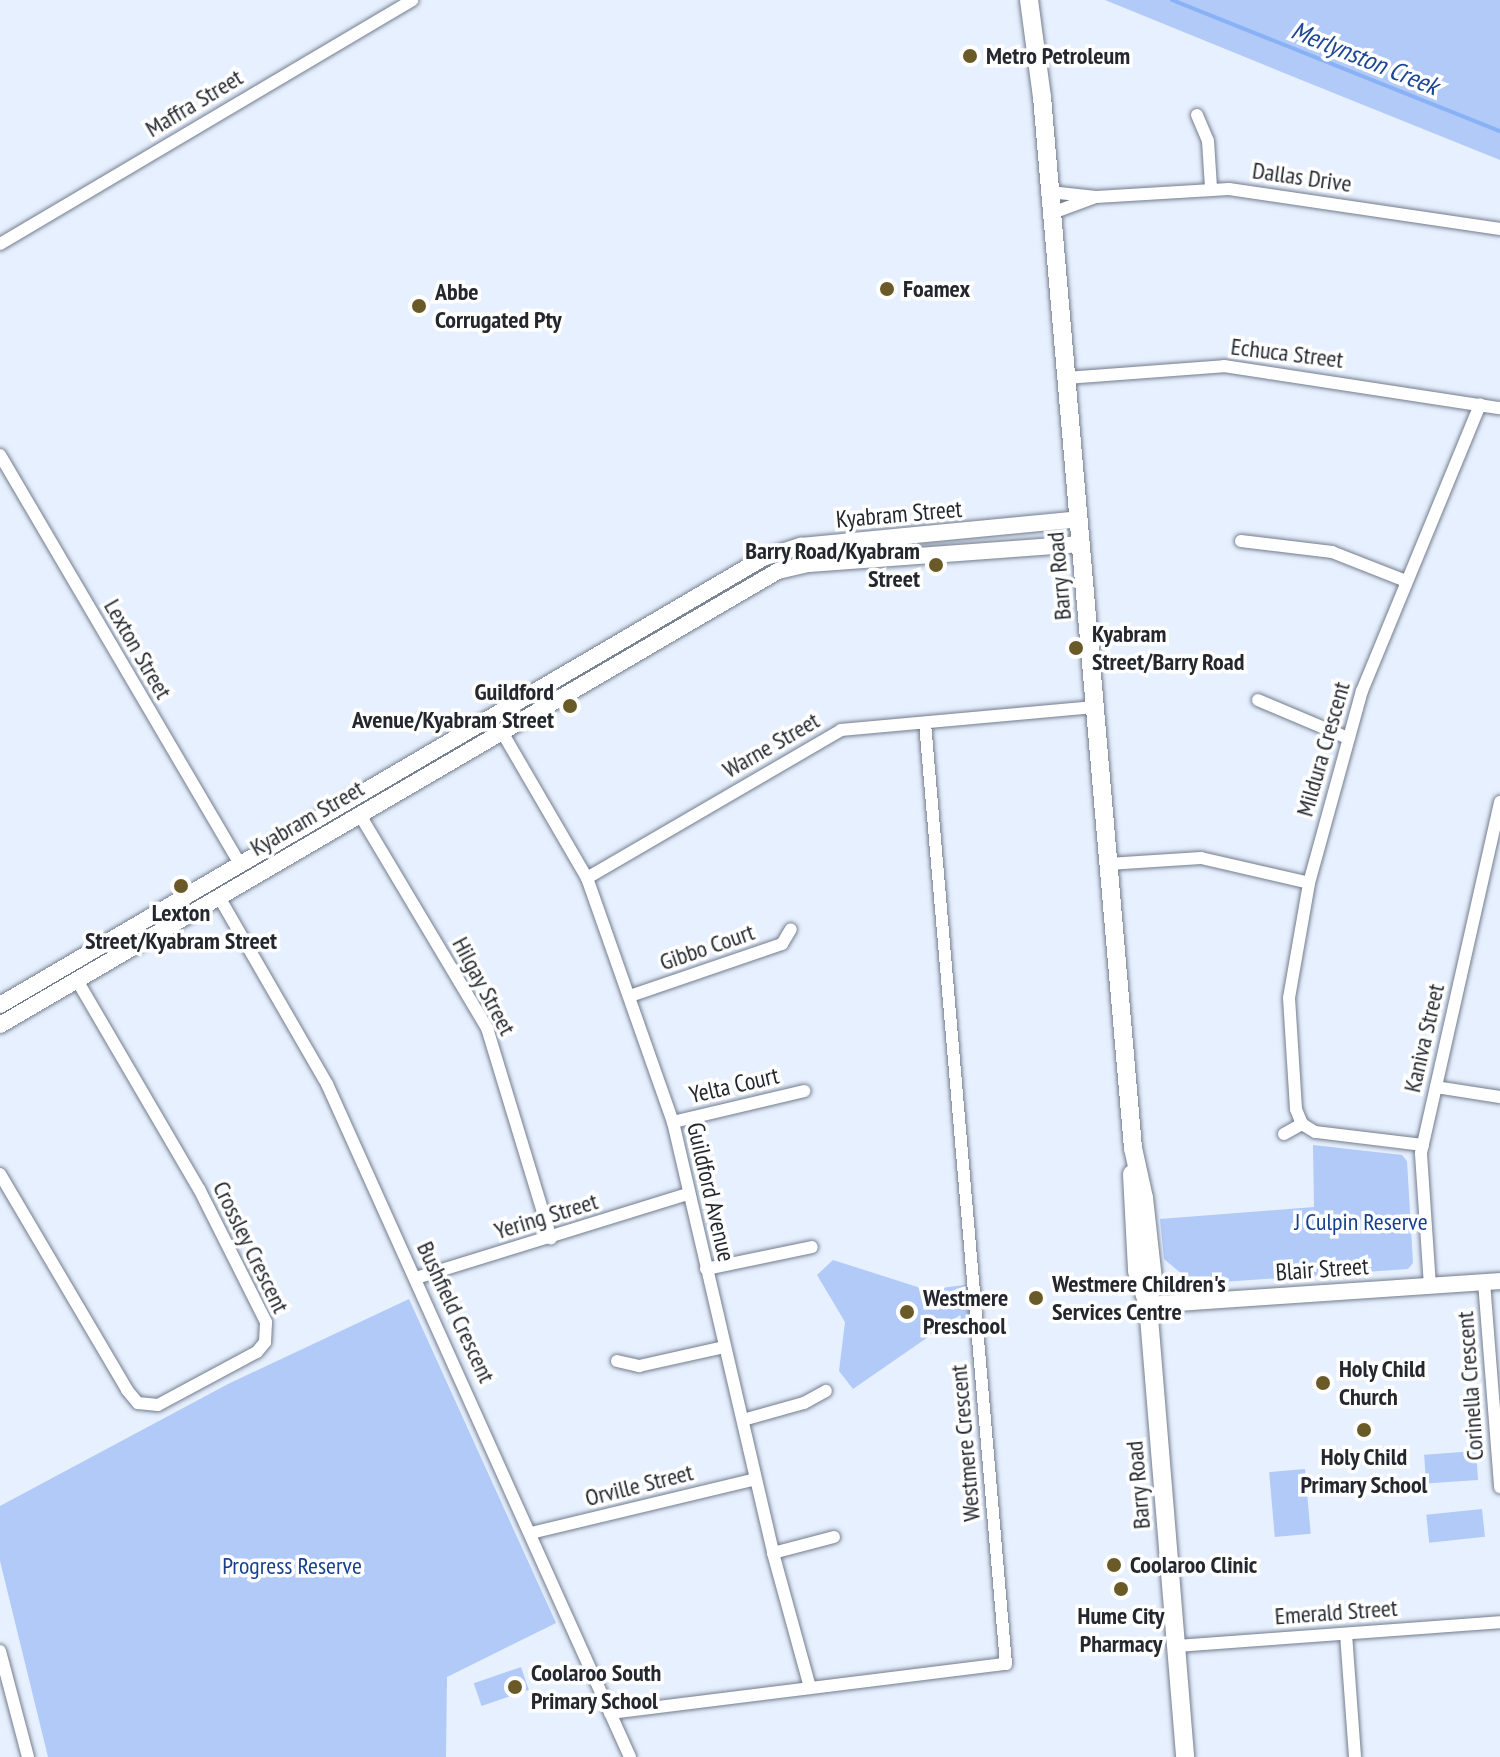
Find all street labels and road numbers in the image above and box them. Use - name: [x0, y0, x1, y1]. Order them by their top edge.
- street label: Maffra Street: [140, 63, 248, 143]
- street label: Dallas Drive: [1251, 156, 1353, 198]
- street label: Echuca Street: [1229, 332, 1345, 374]
- street label: Kyabram Street: [835, 494, 963, 534]
- street label: Barry Road: [1041, 530, 1077, 622]
- street label: Lexton Street: [98, 594, 178, 704]
- street label: Mildura Crescent: [1290, 678, 1356, 820]
- street label: Warne Street: [718, 706, 824, 784]
- street label: Kyabram Street: [245, 774, 369, 862]
- street label: Gibbo Court: [656, 917, 758, 977]
- street label: Hilgay Street: [446, 932, 522, 1040]
- street label: Kaniva Street: [1398, 981, 1450, 1095]
- street label: Yelta Court: [687, 1061, 781, 1109]
- street label: Guildford Avenue: [681, 1119, 741, 1265]
- street label: Crossley Crescent: [207, 1176, 295, 1318]
- street label: Yering Street: [491, 1187, 601, 1245]
- street label: Bushfield Crescent: [411, 1237, 501, 1387]
- street label: Blair Street: [1275, 1251, 1369, 1287]
- street label: Corinella Crescent: [1450, 1311, 1490, 1461]
- street label: Westmere Crescent: [944, 1363, 986, 1523]
- street label: Barry Road: [1120, 1439, 1156, 1531]
- street label: Orville Street: [582, 1458, 696, 1512]
- street label: Emerald Street: [1274, 1593, 1398, 1631]

